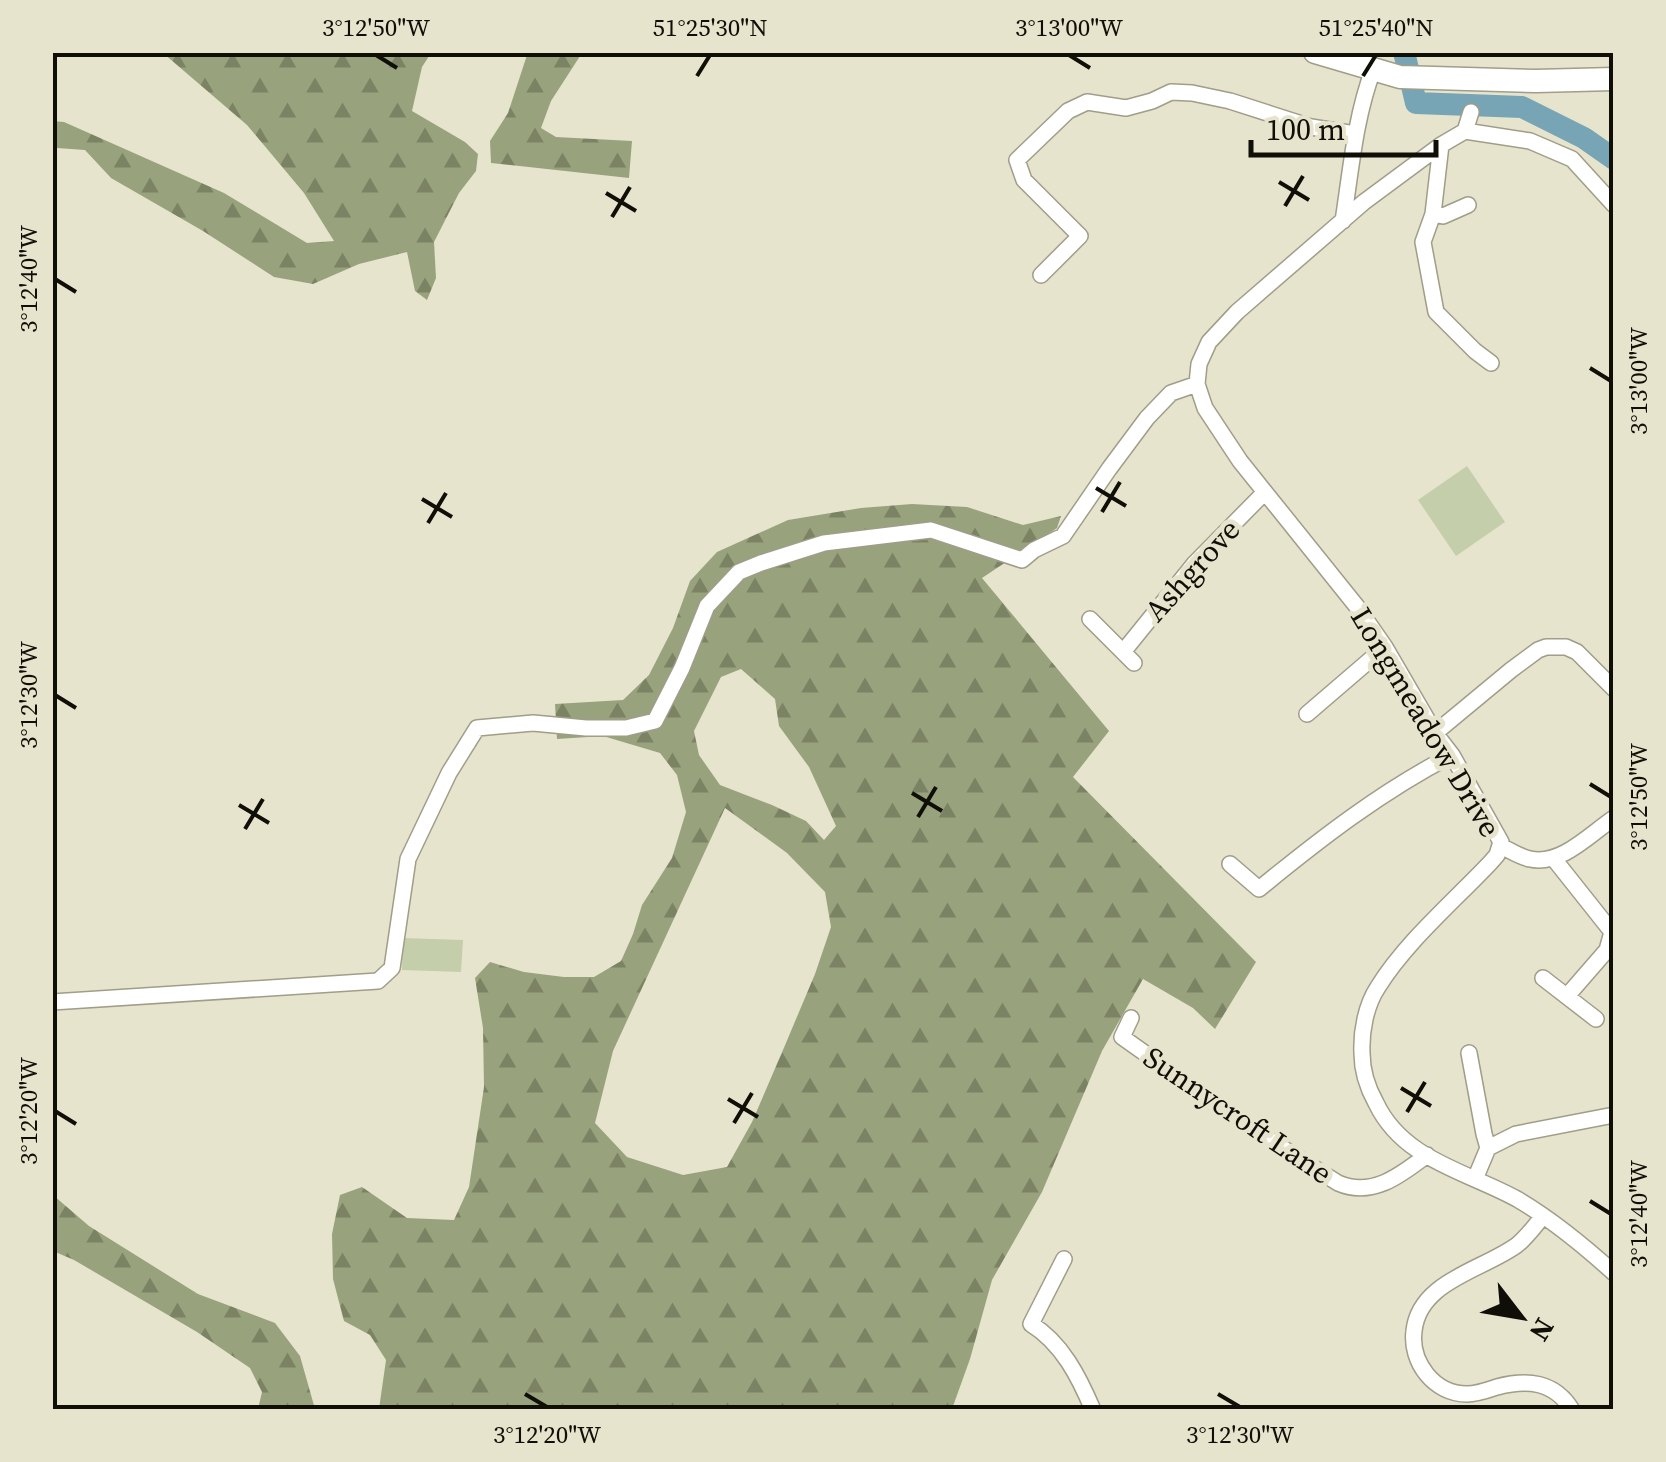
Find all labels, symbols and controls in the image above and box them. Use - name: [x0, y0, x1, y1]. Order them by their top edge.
- text: 3°12'50"W: [322, 10, 430, 44]
- text: 51°25'30"N: [652, 10, 768, 44]
- text: 3°13'00"W: [1015, 10, 1123, 44]
- text: 51°25'40"N: [1318, 10, 1434, 44]
- scale bar: [1251, 95, 1436, 157]
- text: 100 m: [1266, 109, 1345, 150]
- text: 3°12'40"W: [11, 225, 45, 333]
- text: 3°13'00"W: [1621, 327, 1655, 435]
- street label: Ashgrove: [1135, 510, 1249, 630]
- street label: Longmeadow Drive: [1341, 600, 1511, 844]
- text: 3°12'30"W: [11, 641, 45, 749]
- text: 3°12'50"W: [1621, 743, 1655, 851]
- street label: Sunnycroft Lane: [1136, 1037, 1340, 1193]
- text: 3°12'20"W: [11, 1057, 45, 1165]
- text: 3°12'40"W: [1621, 1160, 1655, 1268]
- north arrow: [1471, 1267, 1571, 1367]
- text: N: [1521, 1311, 1564, 1348]
- text: 3°12'20"W: [493, 1417, 601, 1451]
- text: 3°12'30"W: [1186, 1417, 1294, 1451]

